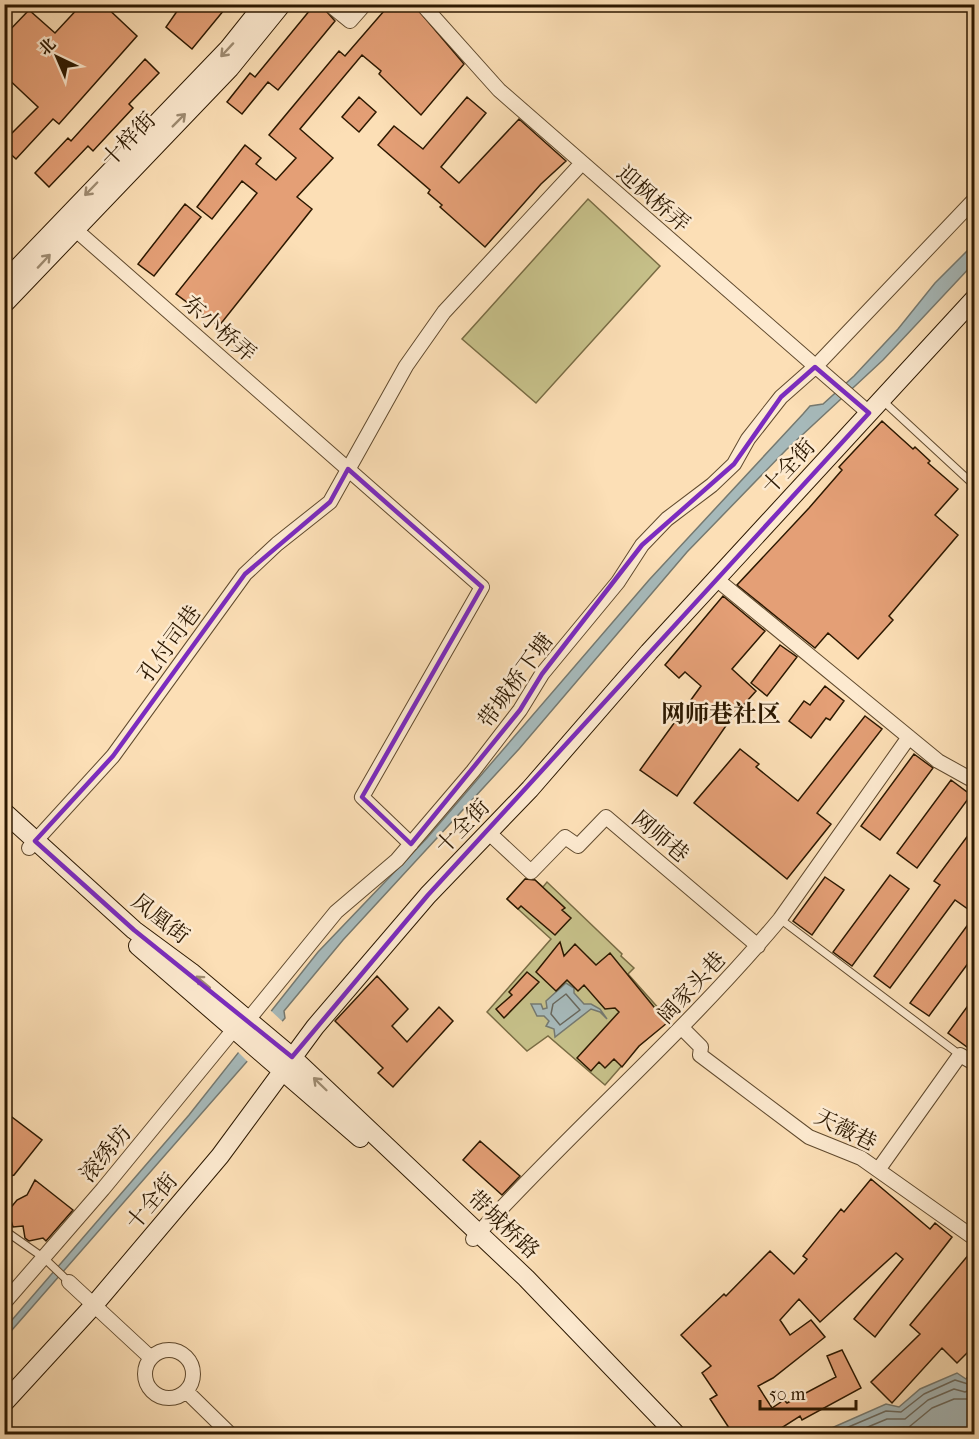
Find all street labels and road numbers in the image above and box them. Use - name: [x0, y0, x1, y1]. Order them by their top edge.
- street label: 十梓街: [96, 107, 161, 172]
- street label: 迎枫桥弄: [612, 160, 695, 237]
- street label: 东小桥弄: [178, 290, 261, 367]
- street label: 十全街: [757, 434, 821, 500]
- street label: 孔付司巷: [133, 600, 206, 687]
- street label: 带城桥下塘: [473, 628, 559, 733]
- street label: 十全街: [430, 794, 495, 859]
- street label: 网师巷: [627, 806, 694, 868]
- street label: 凤凰街: [126, 888, 194, 949]
- street label: 阔家头巷: [652, 947, 731, 1029]
- street label: 天薇巷: [810, 1103, 881, 1156]
- street label: 滚绣坊: [75, 1120, 137, 1187]
- street label: 十全街: [121, 1168, 183, 1235]
- street label: 带城桥路: [462, 1185, 544, 1264]

